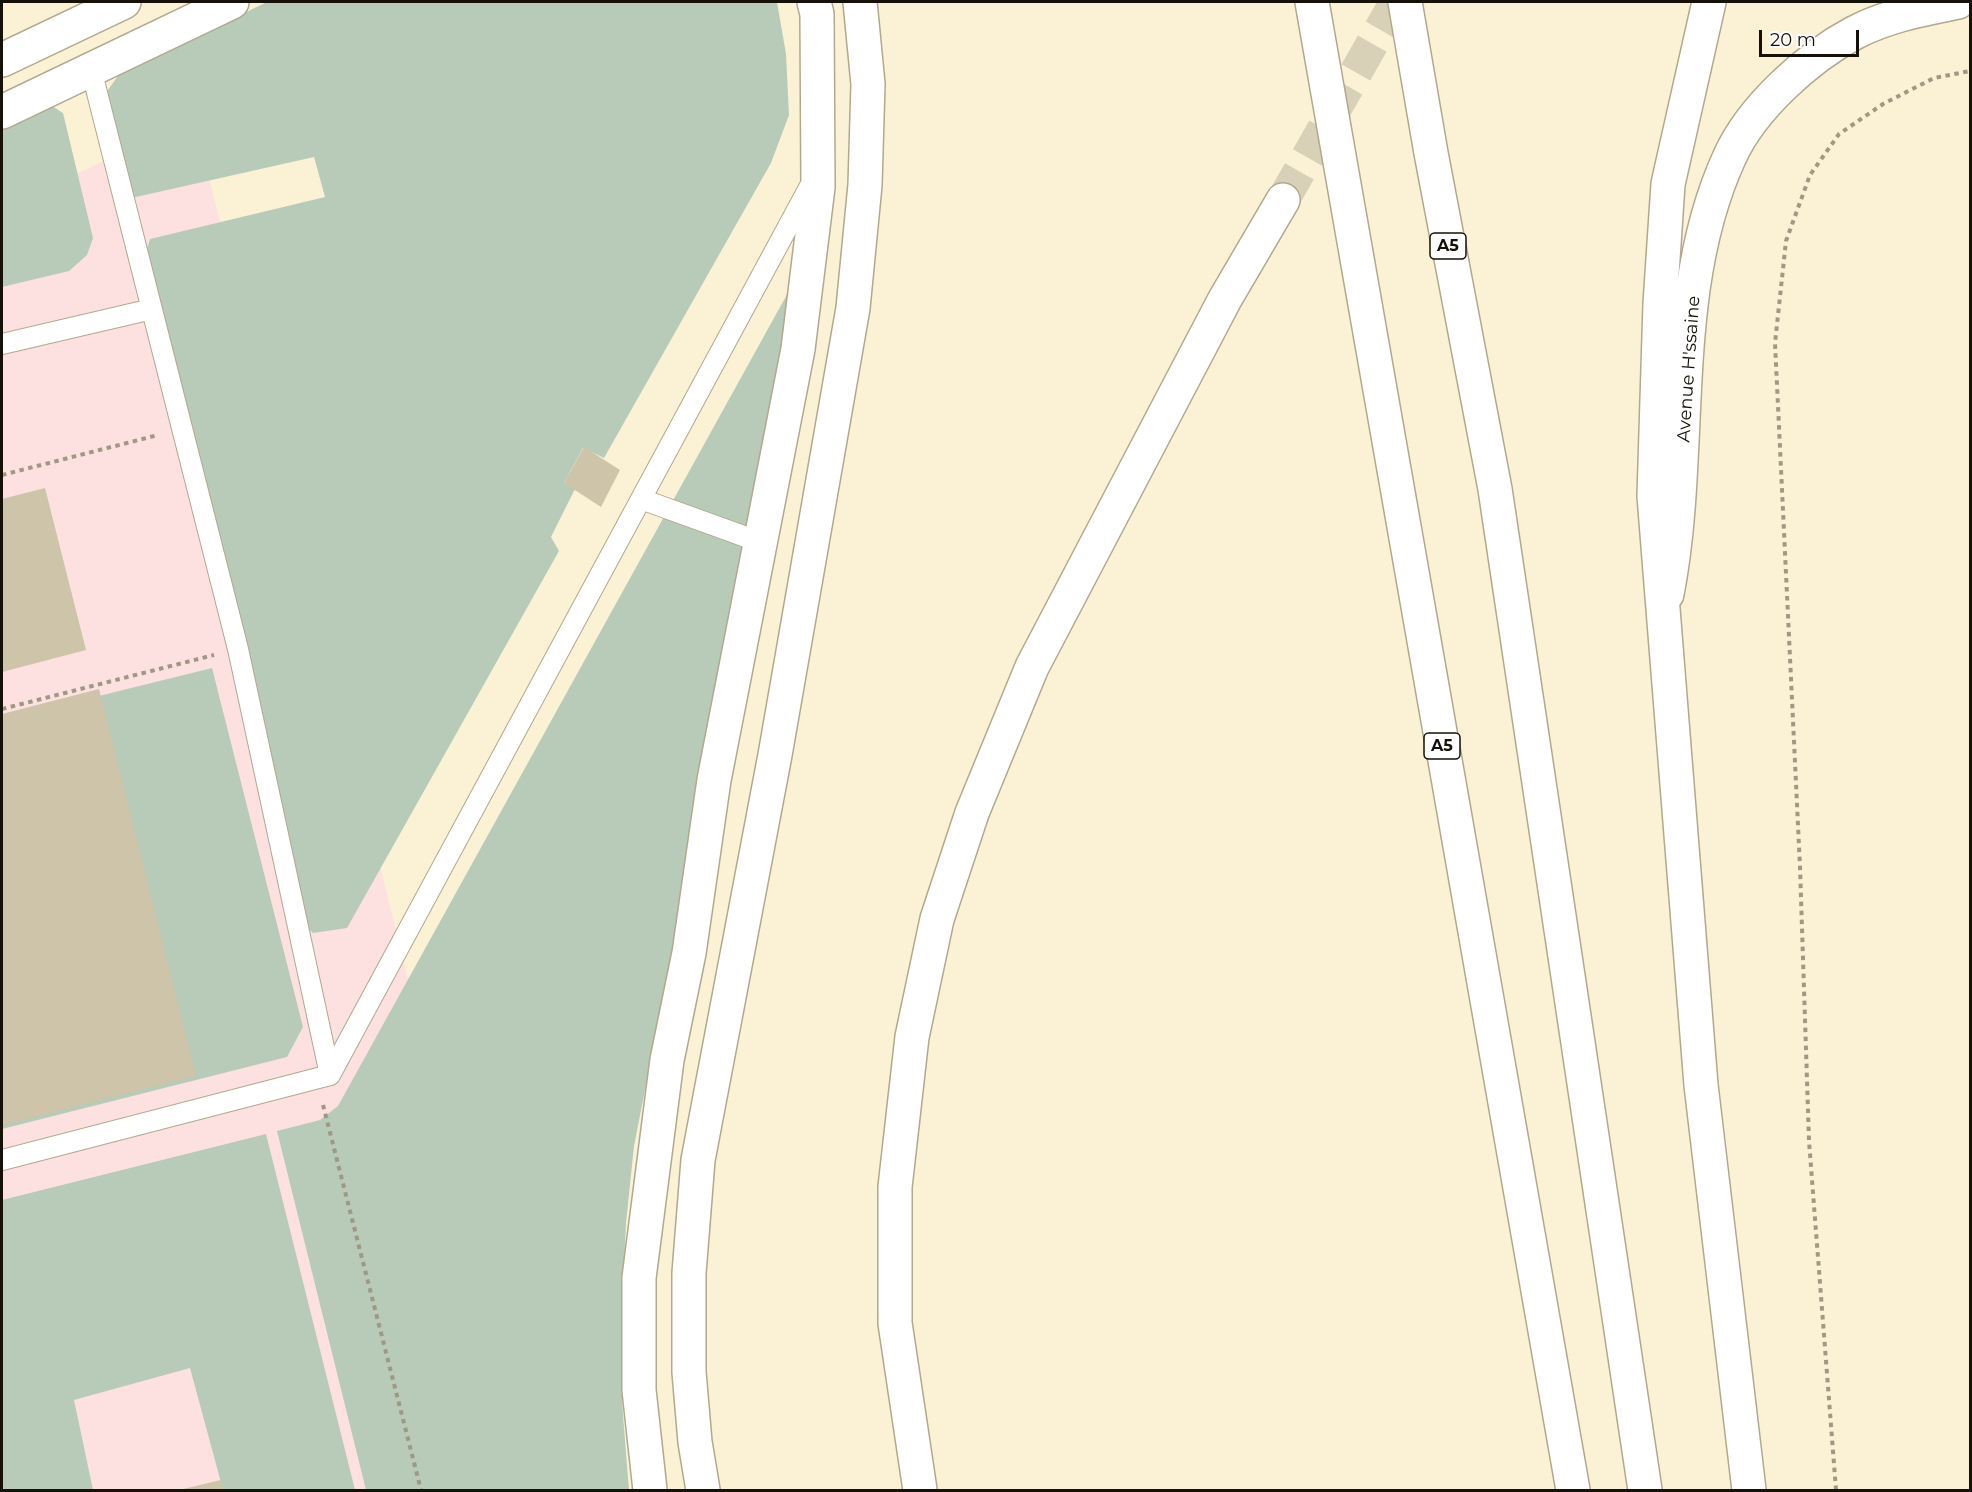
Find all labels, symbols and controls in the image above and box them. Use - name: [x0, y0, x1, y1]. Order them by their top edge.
- scale bar: [1762, 18, 1862, 56]
- text: 20 m: [1770, 29, 1816, 51]
- road number: A5: [1430, 233, 1466, 259]
- street label: Avenue H'ssaine: [1673, 295, 1705, 443]
- road number: A5: [1424, 733, 1460, 759]

